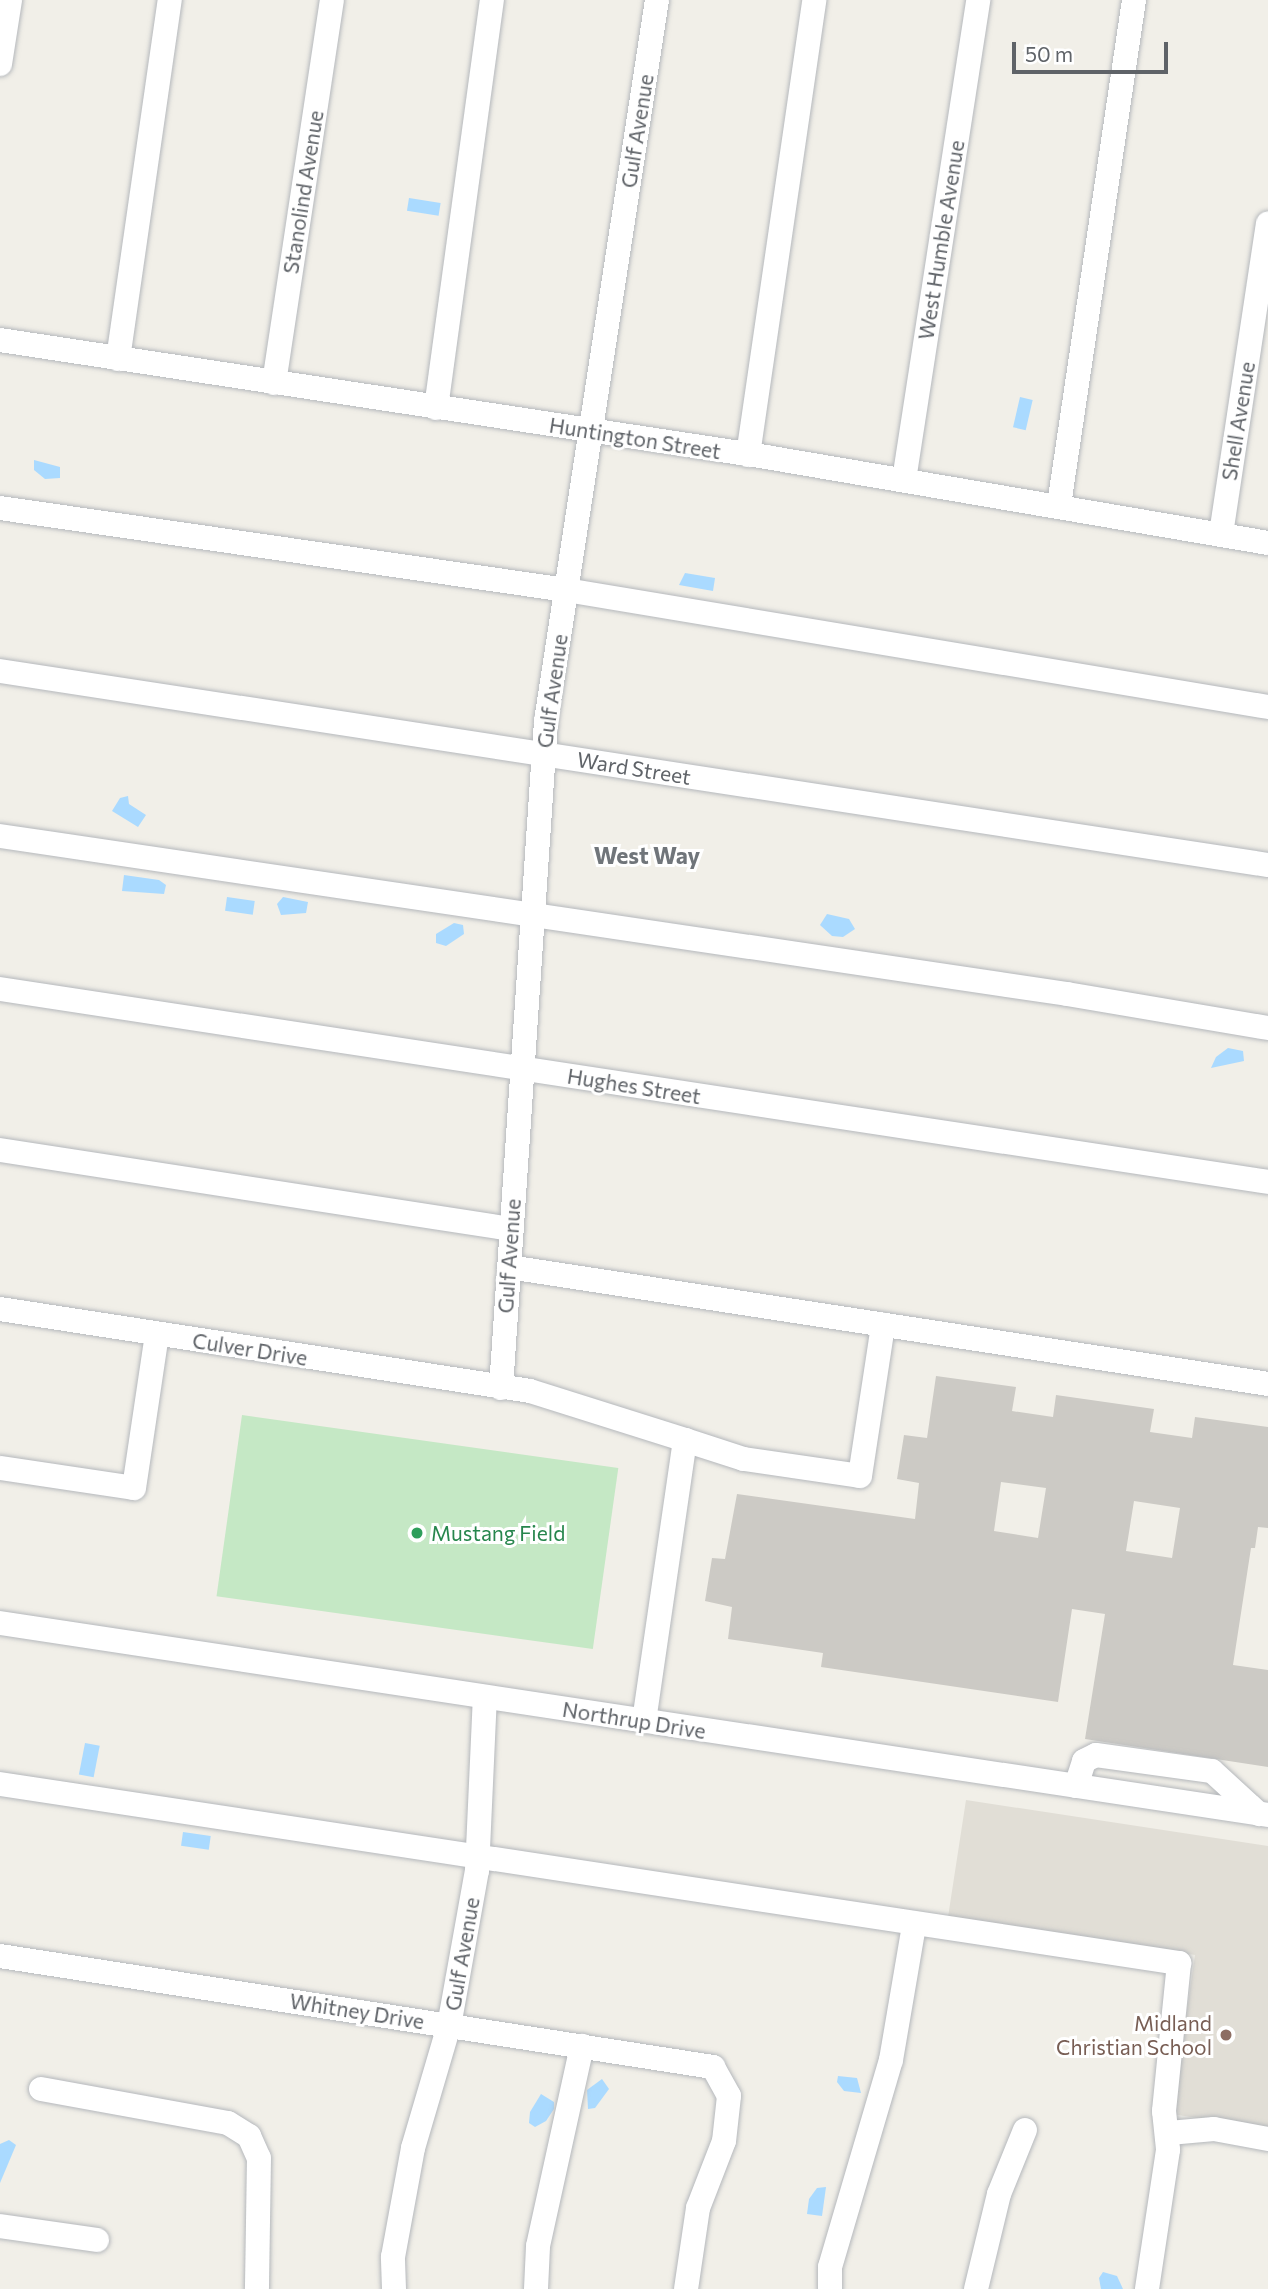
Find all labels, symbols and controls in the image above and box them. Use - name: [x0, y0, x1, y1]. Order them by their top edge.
- scale bar: [1016, 28, 1172, 72]
- text: 50 m: [1025, 41, 1073, 66]
- street label: Gulf Avenue: [616, 72, 658, 190]
- street label: Stanolind Avenue: [278, 108, 328, 276]
- street label: West Humble Avenue: [913, 138, 969, 342]
- street label: Shell Avenue: [1216, 360, 1260, 482]
- street label: Huntington Street: [547, 412, 723, 464]
- street label: Gulf Avenue: [532, 632, 572, 750]
- street label: Ward Street: [575, 747, 693, 789]
- district label: West Way: [594, 841, 700, 869]
- street label: Hughes Street: [565, 1063, 703, 1109]
- street label: Gulf Avenue: [492, 1198, 526, 1314]
- street label: Culver Drive: [191, 1327, 309, 1371]
- place label: Mustang Field: [431, 1520, 565, 1546]
- marker: Mustang Field: [409, 1525, 425, 1541]
- street label: Northrup Drive: [561, 1696, 707, 1744]
- street label: Gulf Avenue: [440, 1895, 484, 2013]
- street label: Whitney Drive: [288, 1988, 426, 2034]
- place label: Midland Christian School: [1056, 2010, 1212, 2060]
- marker: Midland Christian School: [1218, 2027, 1234, 2043]

